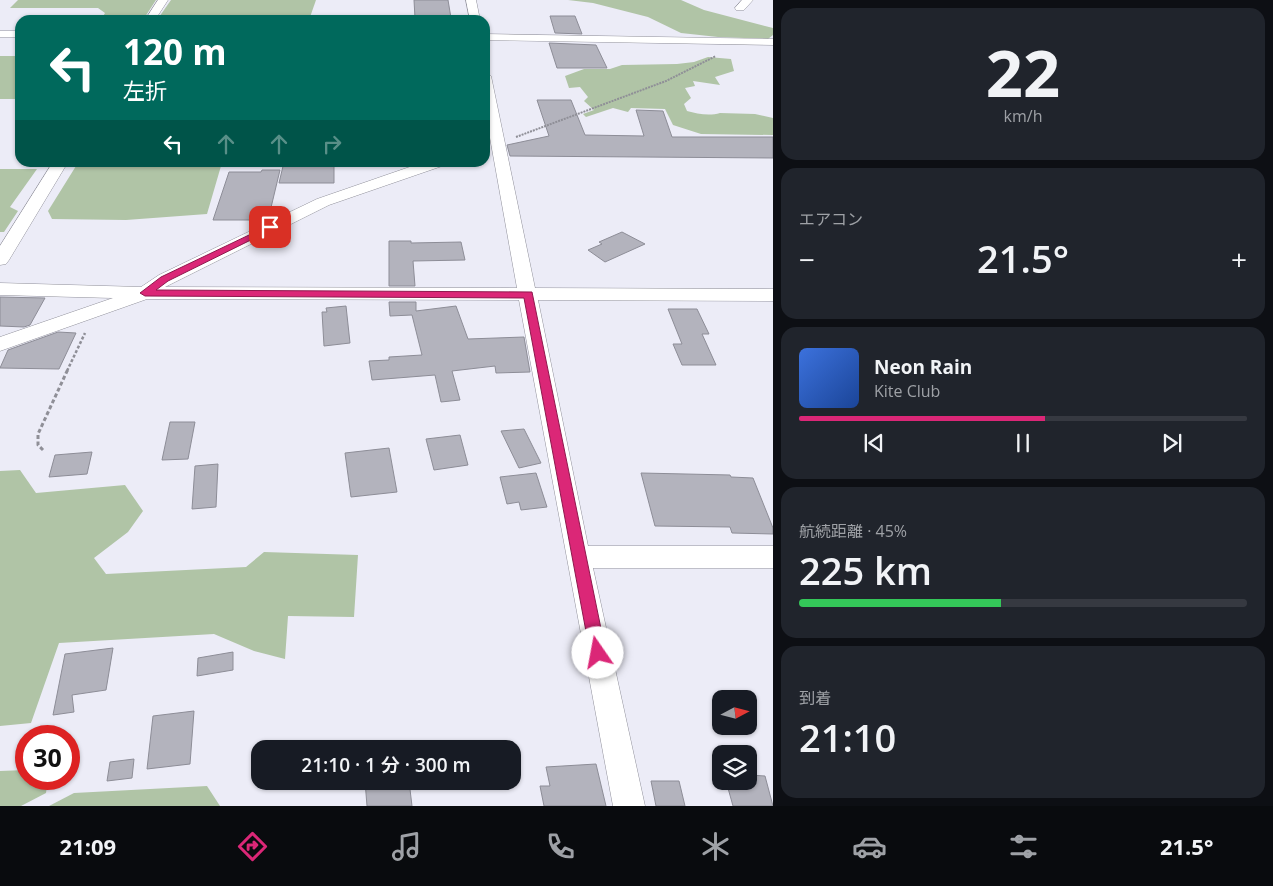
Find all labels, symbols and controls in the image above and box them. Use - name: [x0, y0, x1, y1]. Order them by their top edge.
- text: 120 m: [123, 28, 227, 75]
- text: 22: [986, 28, 1060, 116]
- icon: left: [40, 35, 105, 100]
- text: 左折: [123, 75, 167, 105]
- text: km/h: [1004, 105, 1042, 127]
- icon: left: [159, 130, 187, 158]
- icon: ahead: [212, 130, 240, 158]
- icon: ahead: [265, 130, 293, 158]
- icon: right: [318, 130, 346, 158]
- pin: [249, 206, 291, 248]
- text: エアコン: [799, 208, 863, 230]
- icon: arrive: [256, 213, 284, 241]
- text: 21.5°: [977, 232, 1069, 284]
- text: −: [799, 240, 815, 278]
- text: +: [1231, 240, 1247, 278]
- text: Neon Rain: [874, 354, 972, 380]
- text: Kite Club: [874, 380, 940, 402]
- icon: previous: [860, 429, 888, 457]
- icon: pause: [1009, 429, 1037, 457]
- icon: next: [1158, 429, 1186, 457]
- text: 航続距離 · 45%: [799, 520, 907, 542]
- text: 225 km: [799, 544, 932, 596]
- position arrow: [571, 626, 623, 678]
- text: 到着: [799, 687, 831, 709]
- north arrow: [712, 690, 758, 735]
- map controls: [712, 690, 757, 790]
- text: 21:10: [799, 711, 896, 763]
- speed limit sign: 30: [15, 725, 80, 790]
- button: layers: [712, 745, 757, 790]
- text: 21:10 · 1 分 · 300 m: [301, 752, 471, 778]
- icon: directions: [235, 829, 270, 864]
- icon: music: [389, 829, 424, 864]
- icon: phone: [543, 829, 578, 864]
- icon: climate: [698, 829, 733, 864]
- icon: car: [852, 829, 887, 864]
- icon: filters: [1006, 829, 1041, 864]
- text: 21:09: [60, 831, 116, 861]
- text: 21.5°: [1160, 831, 1213, 861]

